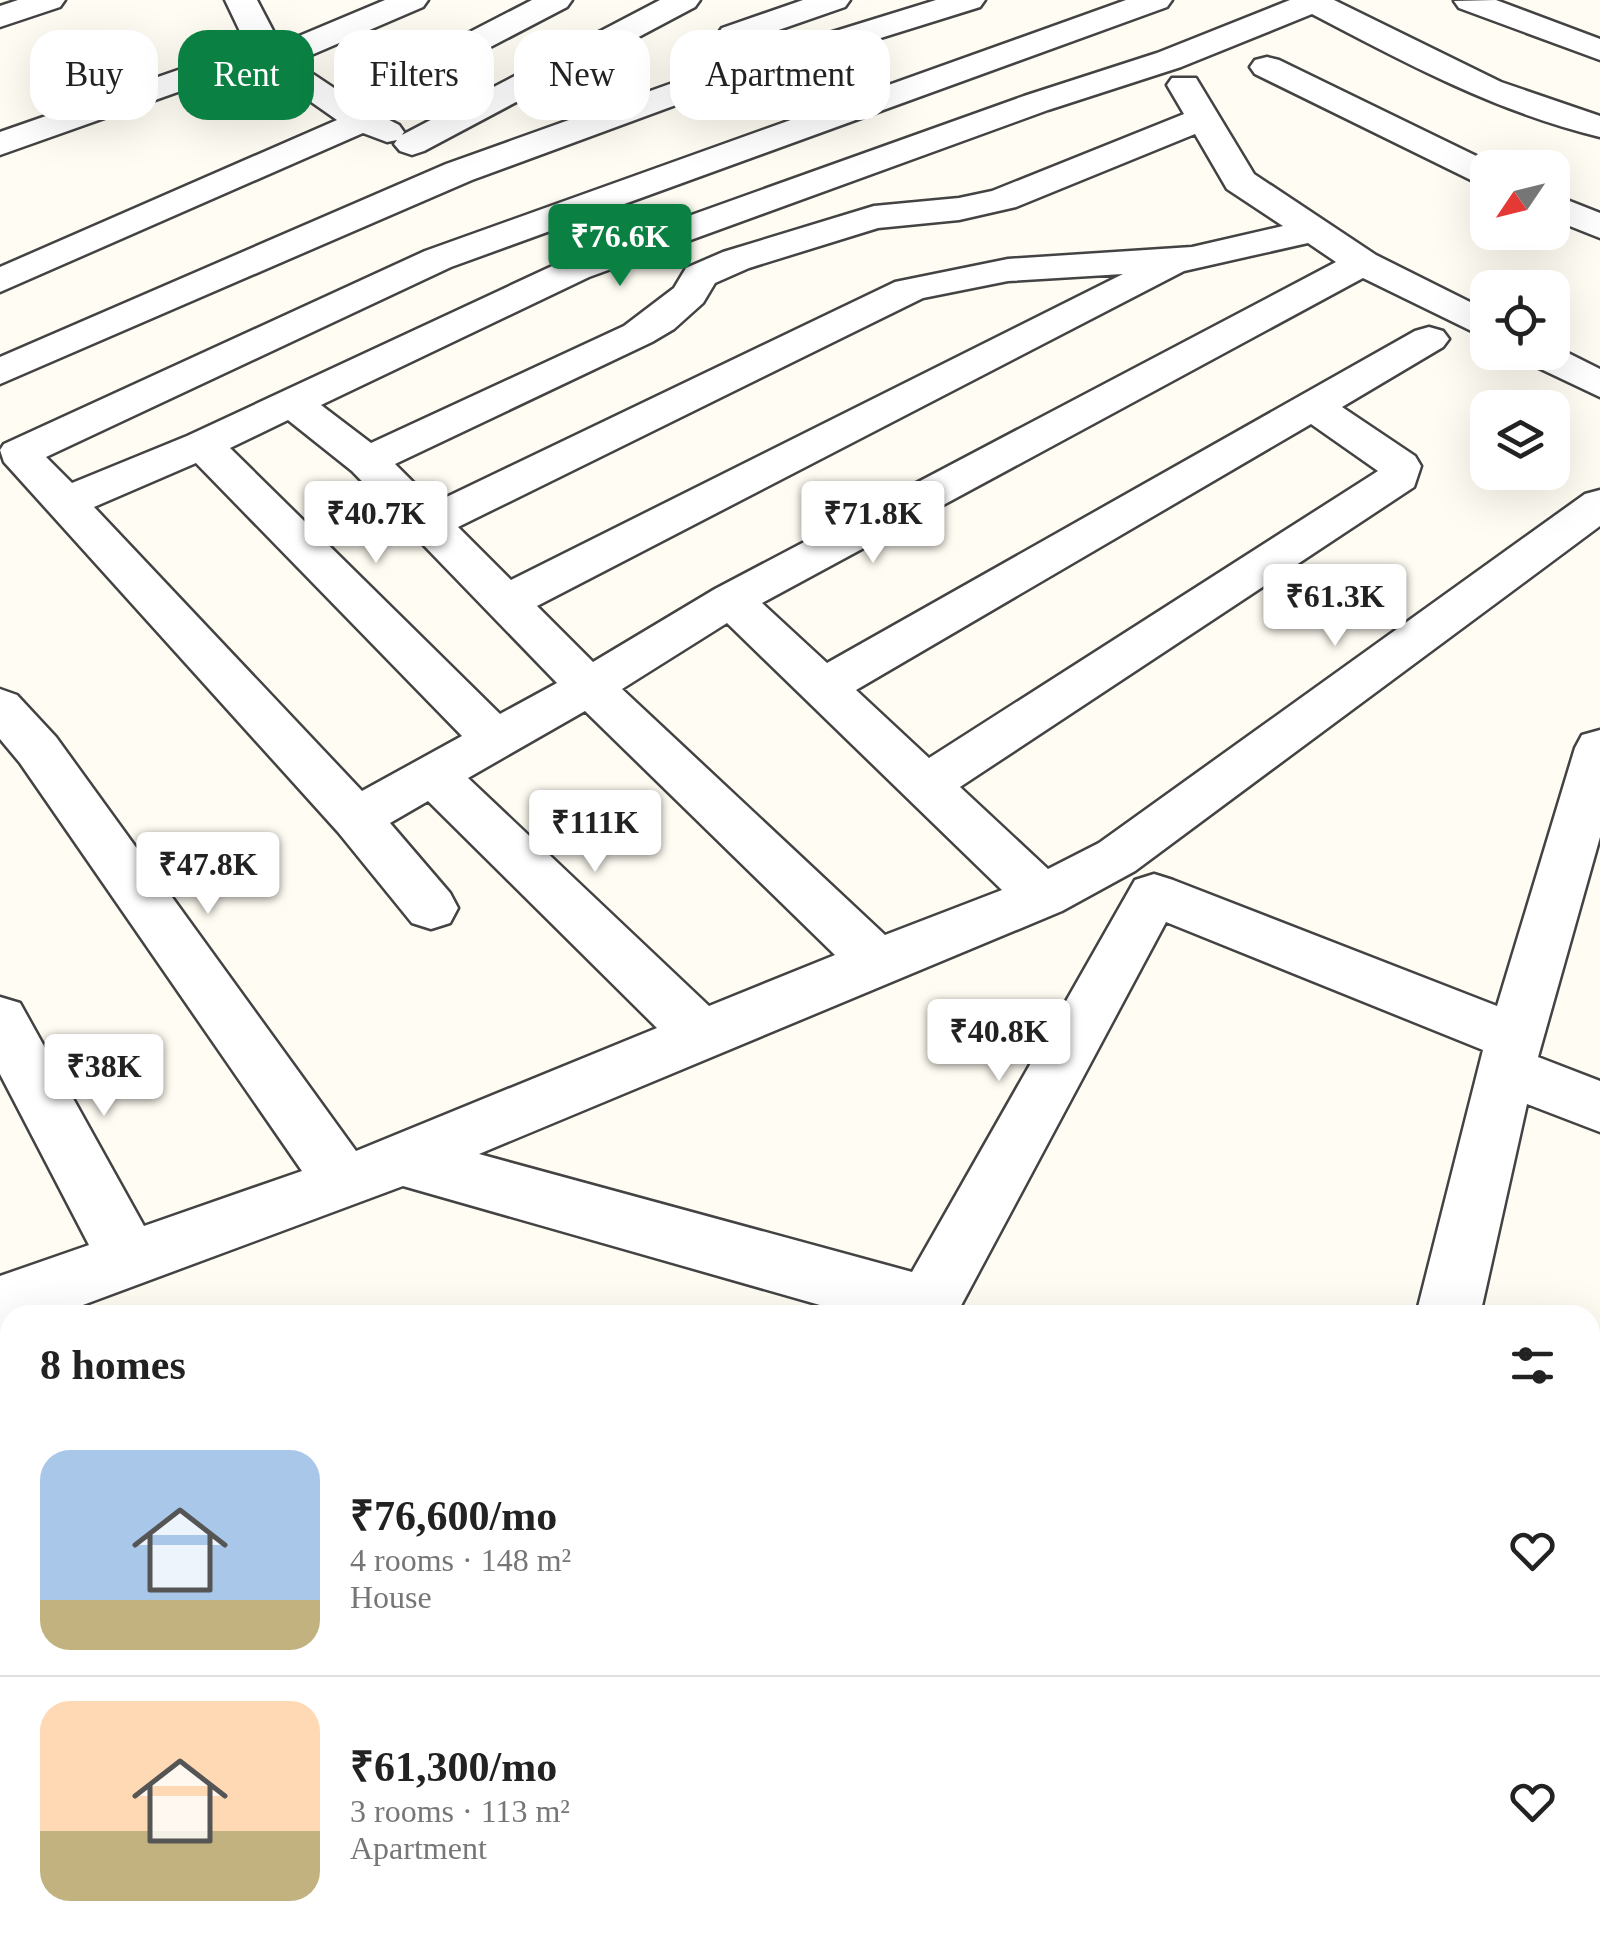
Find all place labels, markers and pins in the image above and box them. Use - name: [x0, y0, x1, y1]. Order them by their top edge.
- pin: ₹76.6K: [539, 204, 701, 289]
- pin: ₹40.7K: [295, 481, 457, 566]
- pin: ₹71.8K: [792, 481, 954, 566]
- pin: ₹61.3K: [1254, 564, 1416, 649]
- pin: ₹111K: [525, 790, 665, 875]
- pin: ₹47.8K: [127, 832, 289, 917]
- pin: ₹40.8K: [918, 999, 1080, 1084]
- pin: ₹38K: [45, 1034, 163, 1119]

